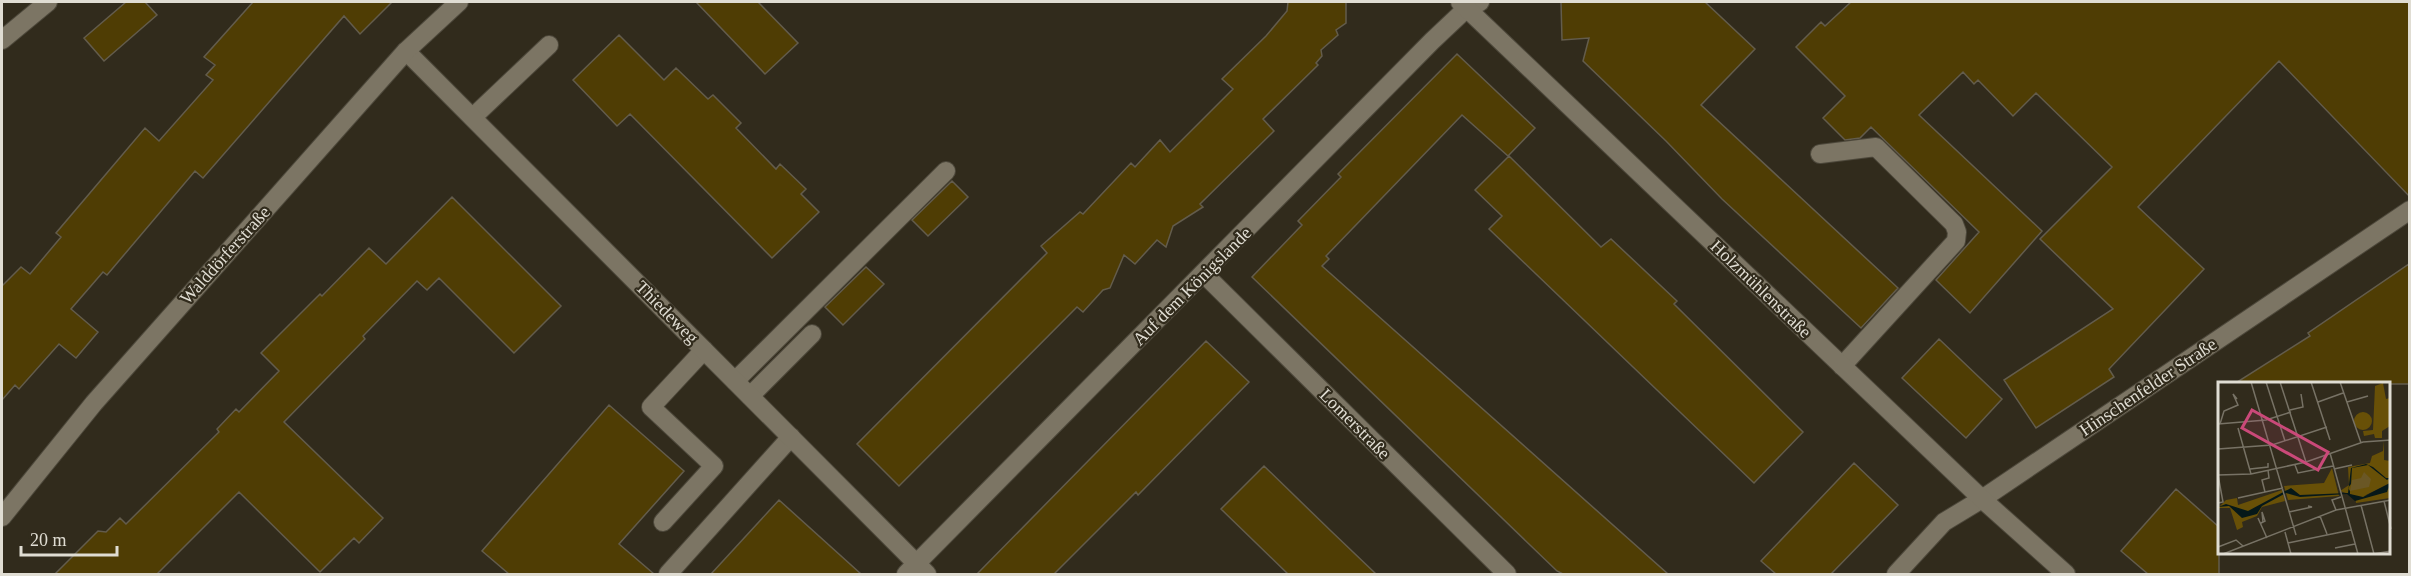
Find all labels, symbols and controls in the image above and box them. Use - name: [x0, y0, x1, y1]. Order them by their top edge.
- street label: Walddörferstraße: [176, 202, 274, 308]
- street label: Auf dem Königslande: [1129, 223, 1255, 349]
- street label: Holzmühlenstraße: [1707, 236, 1815, 342]
- street label: Thiedeweg: [632, 277, 702, 347]
- street label: Hinschenfelder Straße: [2076, 334, 2220, 440]
- inset map: [2218, 382, 2390, 555]
- street label: Lomerstraße: [1316, 385, 1394, 463]
- scale bar: [21, 519, 117, 557]
- text: 20 m: [30, 530, 67, 550]

